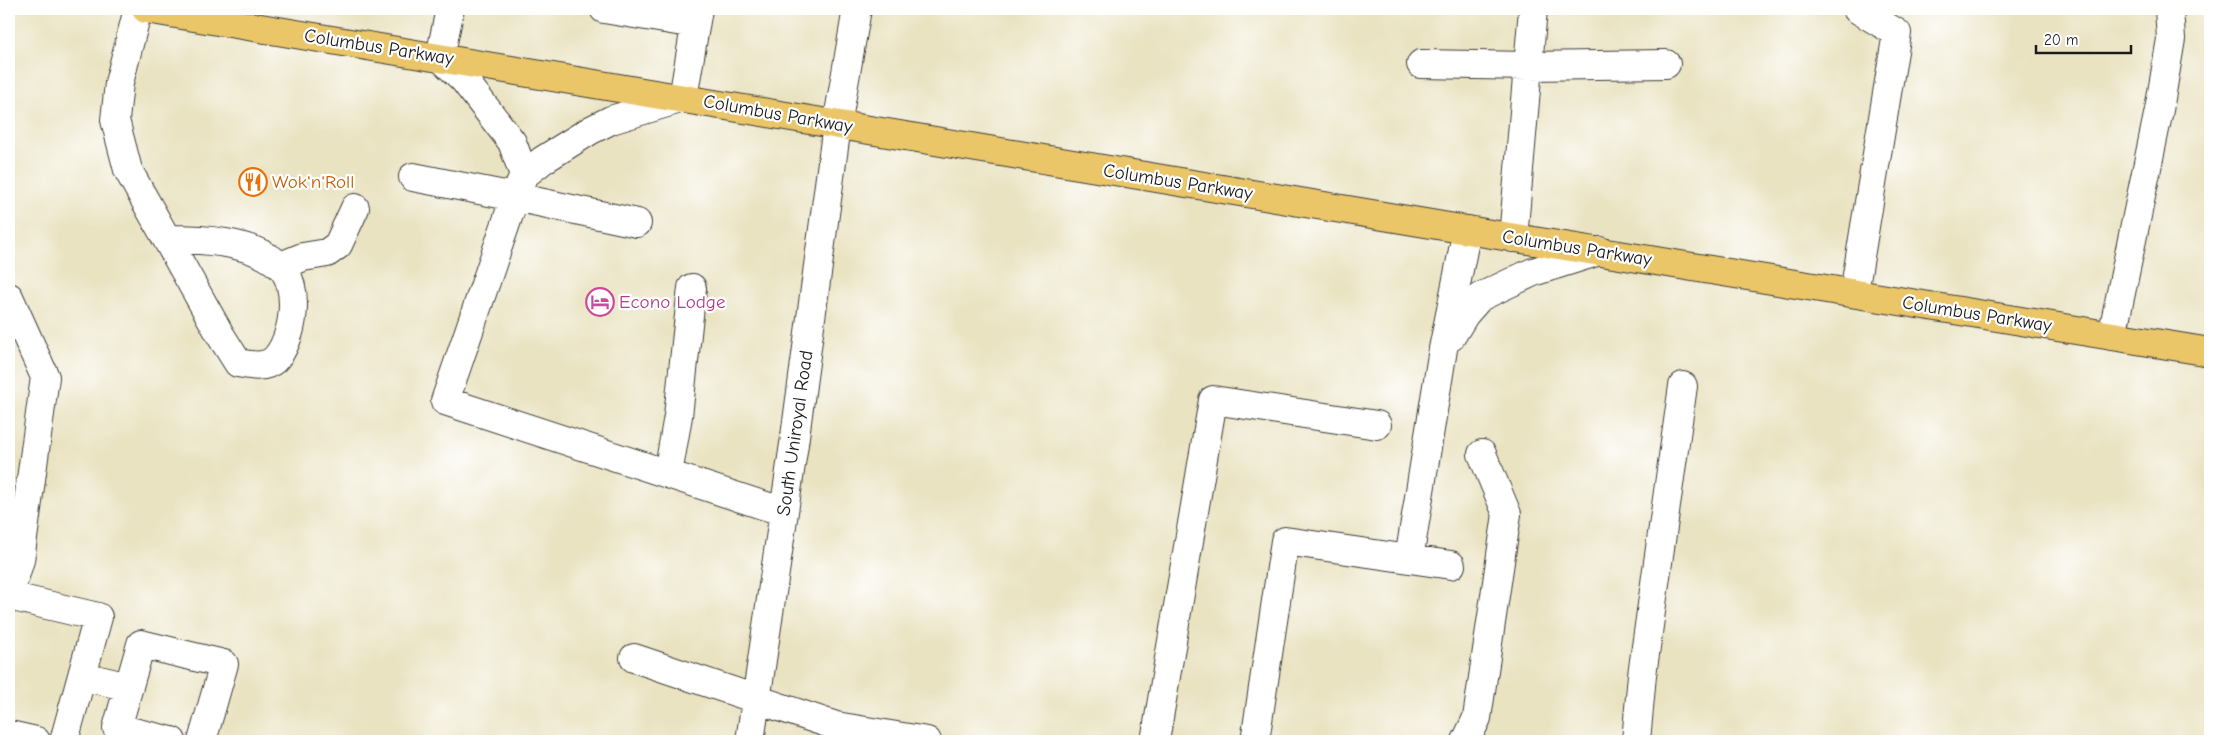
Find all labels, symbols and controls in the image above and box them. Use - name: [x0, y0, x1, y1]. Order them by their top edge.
- scale bar: [2036, 22, 2132, 54]
- street label: Columbus Parkway: [303, 24, 456, 70]
- text: 20 m: [2044, 31, 2078, 49]
- street label: Columbus Parkway: [702, 90, 855, 138]
- street label: Columbus Parkway: [1102, 159, 1255, 205]
- restaurant icon: Wok'n'Roll: [238, 167, 268, 197]
- place label: Wok'n'Roll: [272, 171, 354, 193]
- street label: Columbus Parkway: [1501, 225, 1654, 271]
- hotel icon: Econo Lodge: [585, 287, 615, 317]
- place label: Econo Lodge: [619, 291, 725, 313]
- street label: Columbus Parkway: [1901, 291, 2054, 337]
- street label: South Uniroyal Road: [772, 349, 818, 517]

